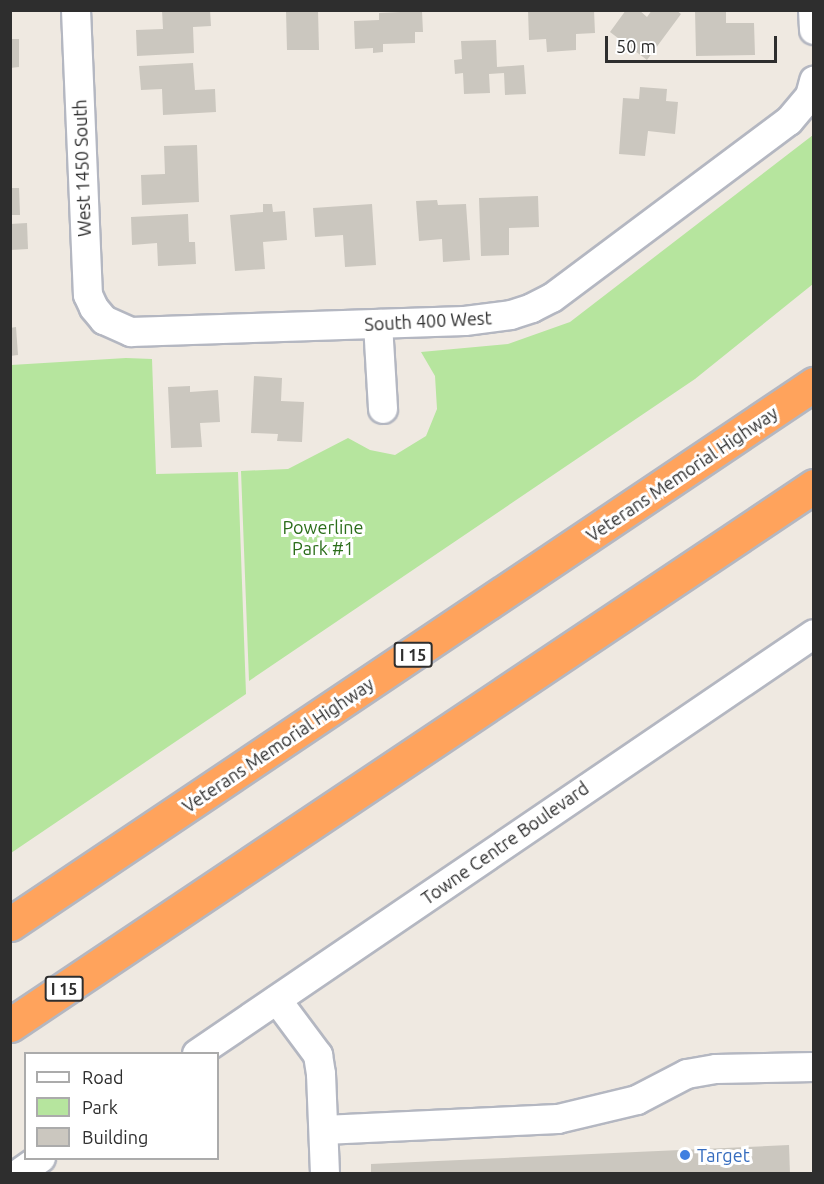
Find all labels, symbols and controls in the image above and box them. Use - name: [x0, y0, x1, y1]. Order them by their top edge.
- scale bar: [608, 24, 780, 62]
- text: 50 m: [616, 36, 656, 56]
- street label: West 1450 South: [69, 99, 95, 237]
- street label: South 400 West: [364, 307, 492, 335]
- street label: Veterans Memorial Highway: [582, 402, 782, 546]
- park label: Powerline Park #1: [282, 517, 364, 560]
- road number: I 15: [394, 642, 432, 668]
- street label: Veterans Memorial Highway: [178, 673, 378, 817]
- street label: Towne Centre Boulevard: [417, 777, 593, 909]
- road number: I 15: [44, 976, 84, 1002]
- legend: [24, 1052, 219, 1160]
- text: Road: [82, 1067, 124, 1087]
- text: Park: [82, 1097, 118, 1117]
- text: Building: [82, 1127, 148, 1147]
- place label: Target: [697, 1144, 750, 1166]
- marker: Target: [678, 1148, 692, 1162]

